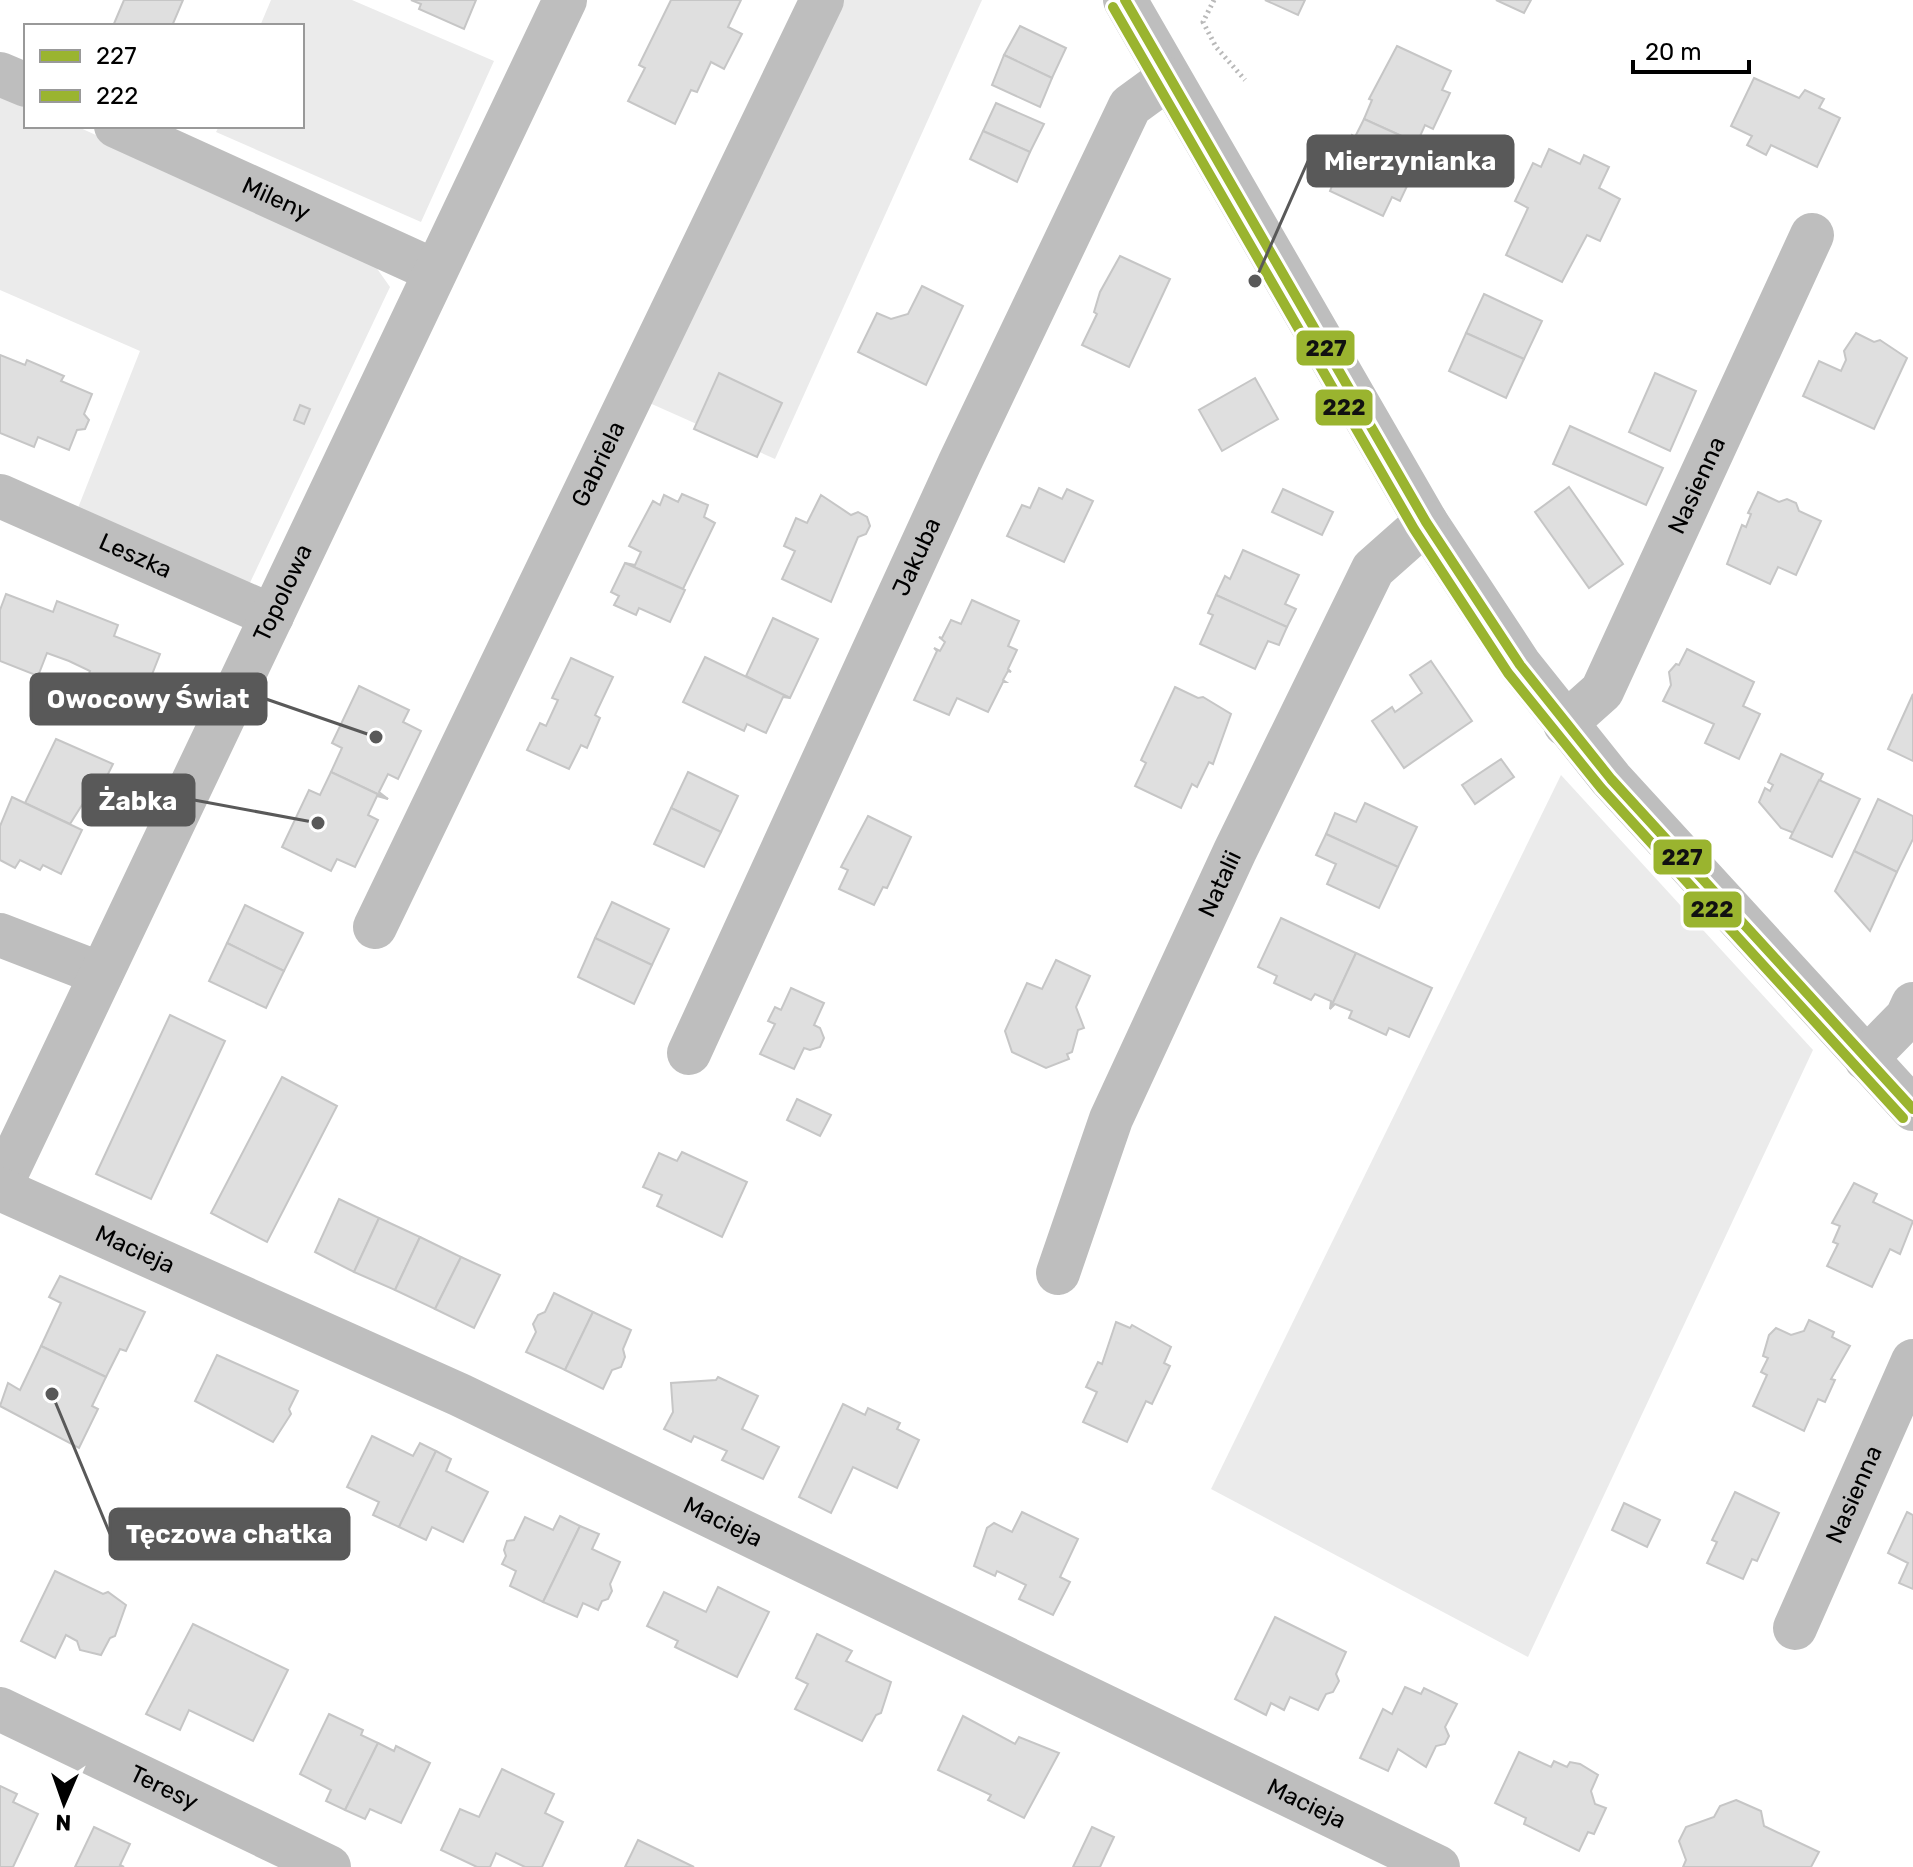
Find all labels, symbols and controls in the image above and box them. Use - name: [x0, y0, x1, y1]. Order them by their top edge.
- legend: [24, 24, 304, 128]
- scale bar: [1633, 24, 1749, 74]
- text: 20 m: [1645, 38, 1702, 66]
- text: 227: [96, 42, 137, 70]
- text: 222: [96, 82, 138, 110]
- callout: Mierzynianka: [1308, 136, 1513, 186]
- text: Mierzynianka: [1324, 146, 1496, 177]
- street label: Mileny: [238, 171, 315, 226]
- line badge: 227: [1295, 329, 1356, 367]
- text: 227: [1305, 335, 1347, 362]
- line badge: 222: [1314, 388, 1374, 427]
- text: 222: [1323, 394, 1365, 421]
- street label: Gabriela: [566, 417, 631, 511]
- street label: Nasienna: [1662, 432, 1731, 538]
- street label: Jakuba: [887, 513, 947, 600]
- street label: Leszka: [95, 527, 176, 584]
- street label: Topolowa: [248, 539, 318, 646]
- callout: Owocowy Świat: [31, 674, 266, 724]
- text: Owocowy Świat: [47, 683, 249, 715]
- callout: Żabka: [83, 775, 194, 825]
- text: Żabka: [99, 786, 177, 817]
- line badge: 227: [1652, 838, 1713, 876]
- text: 227: [1661, 844, 1703, 871]
- street label: Natalii: [1192, 846, 1247, 921]
- line badge: 222: [1682, 890, 1743, 929]
- text: 222: [1691, 896, 1733, 923]
- street label: Macieja: [91, 1220, 179, 1279]
- street label: Nasienna: [1820, 1441, 1888, 1548]
- street label: Macieja: [679, 1491, 767, 1553]
- callout: Tęczowa chatka: [110, 1509, 349, 1559]
- text: Tęczowa chatka: [126, 1519, 332, 1550]
- street label: Teresy: [125, 1759, 203, 1816]
- north arrow: [24, 1763, 104, 1843]
- street label: Macieja: [1263, 1773, 1351, 1834]
- text: N: [55, 1809, 72, 1836]

